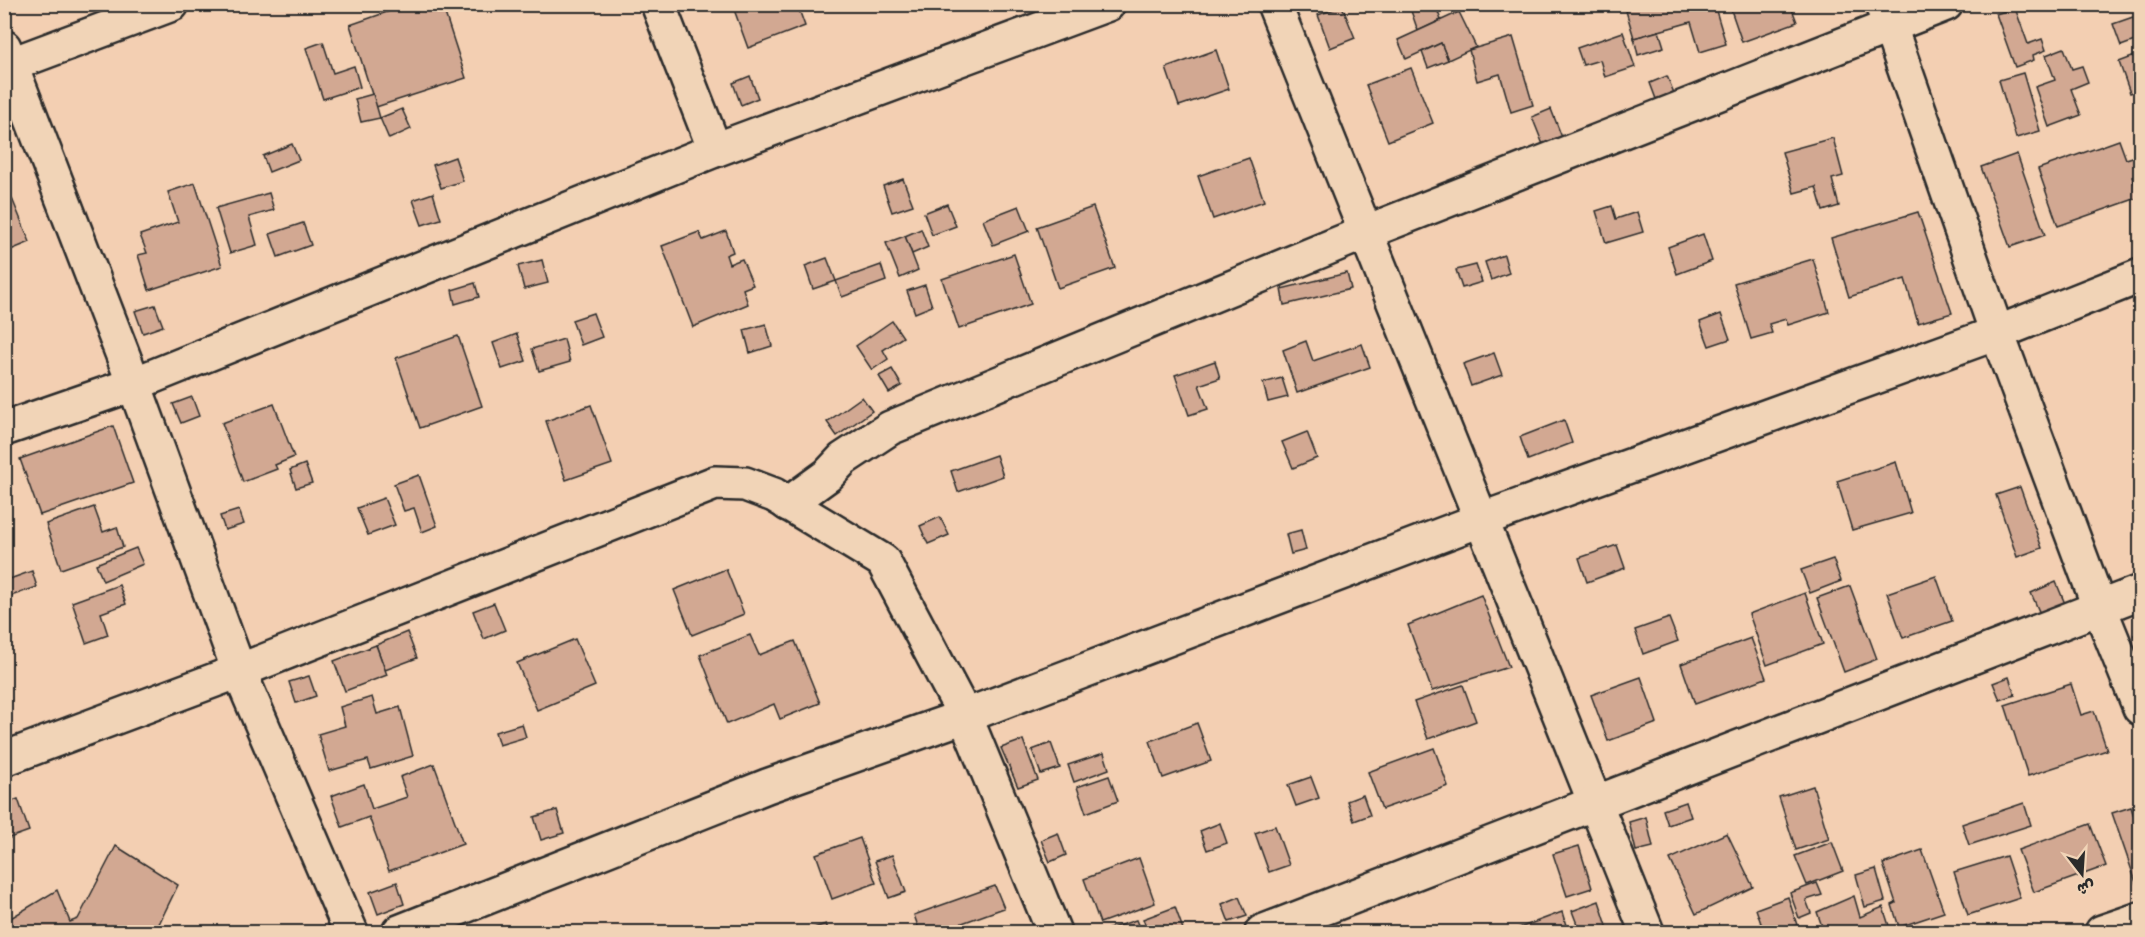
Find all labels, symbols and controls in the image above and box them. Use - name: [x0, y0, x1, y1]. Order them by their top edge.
- north arrow: [2052, 844, 2112, 904]
- text: ش: [2075, 875, 2099, 903]

